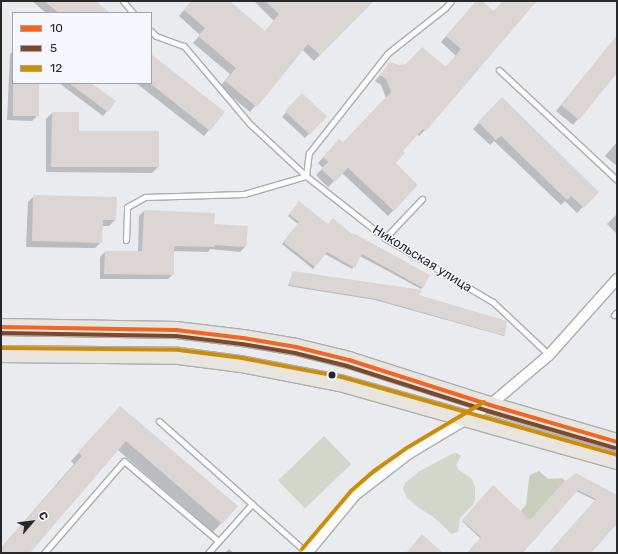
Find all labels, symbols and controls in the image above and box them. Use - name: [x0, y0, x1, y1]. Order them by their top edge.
- legend: [12, 12, 152, 84]
- text: 10: [50, 21, 63, 35]
- text: 5: [50, 41, 57, 55]
- text: 12: [50, 61, 62, 75]
- street label: Никольская улица: [369, 222, 475, 296]
- unlabelled marker: [327, 370, 337, 380]
- north arrow: [12, 502, 52, 542]
- text: С: [35, 510, 51, 523]

